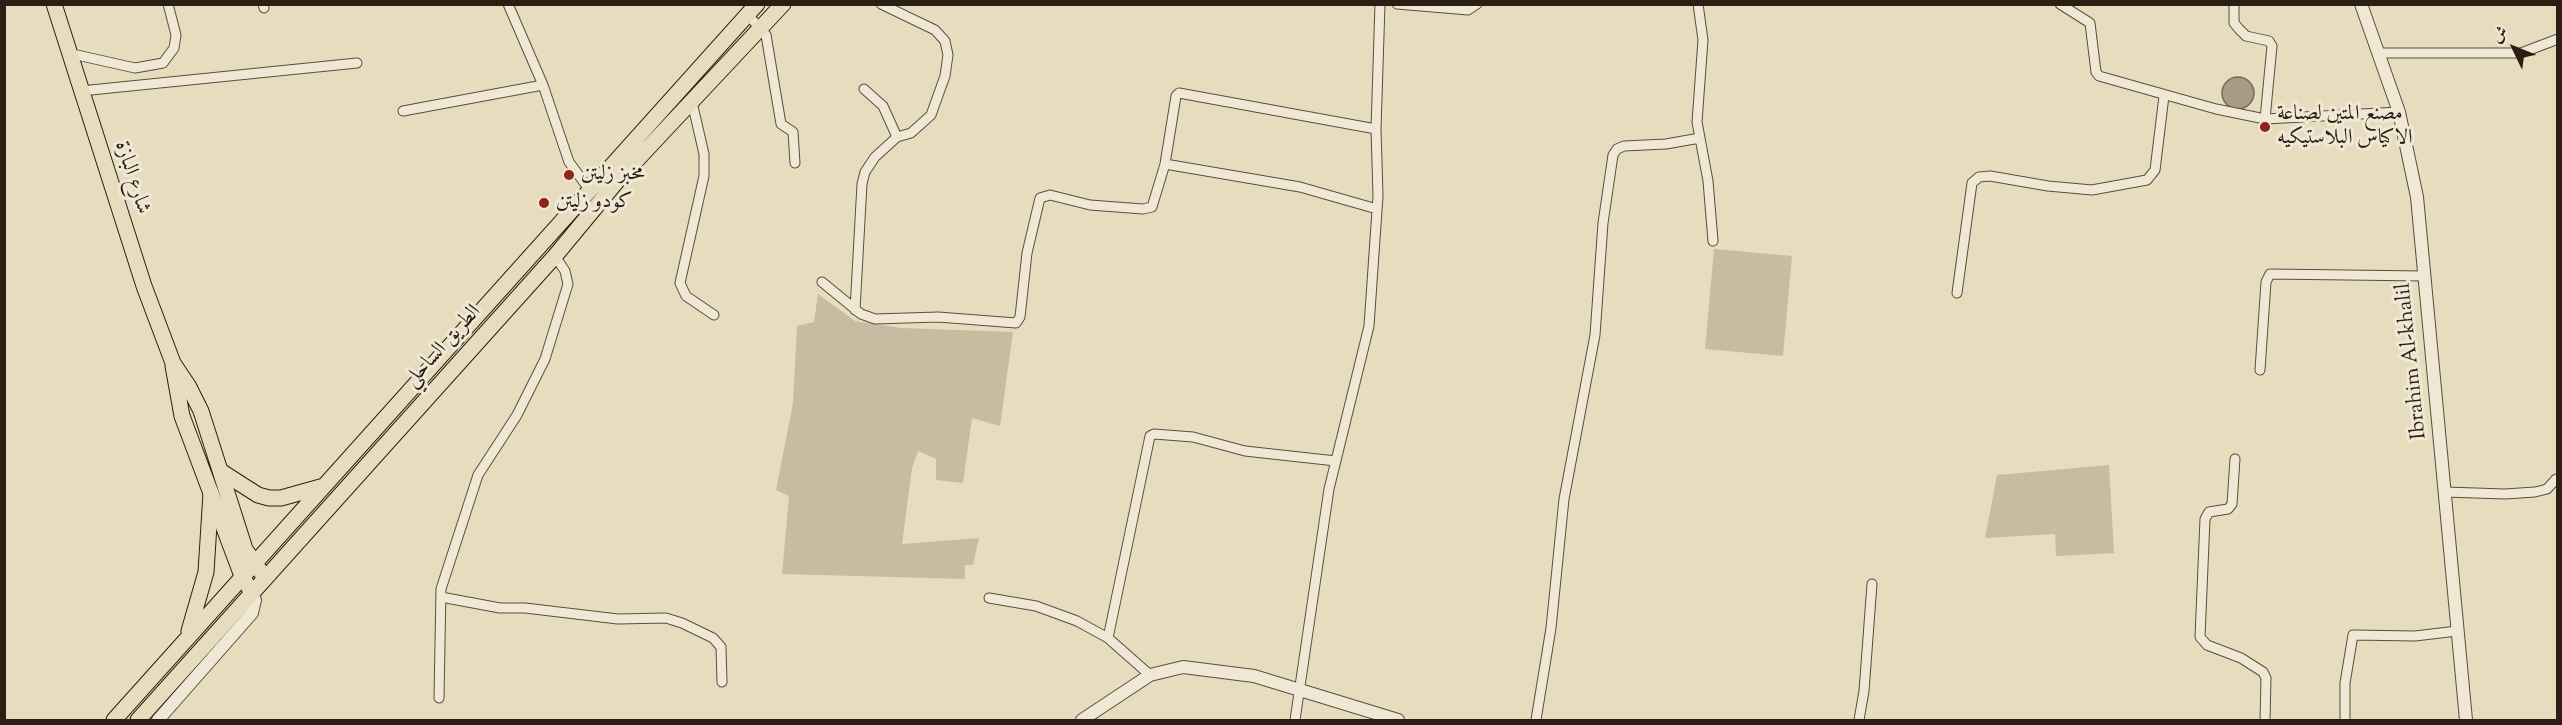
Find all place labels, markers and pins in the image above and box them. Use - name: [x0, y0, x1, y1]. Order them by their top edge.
- place label: مصنع المتين لصناعة الاكياس البلاستيكيه: [2277, 102, 2413, 152]
- marker: مصنع المتين لصناعة الاكياس البلاستيكيه: [2258, 120, 2272, 134]
- place label: مخبز زليتن: [581, 162, 645, 188]
- marker: مخبز زليتن: [562, 168, 576, 182]
- place label: كودو زليتن: [556, 190, 633, 216]
- marker: كودو زليتن: [537, 196, 551, 210]

